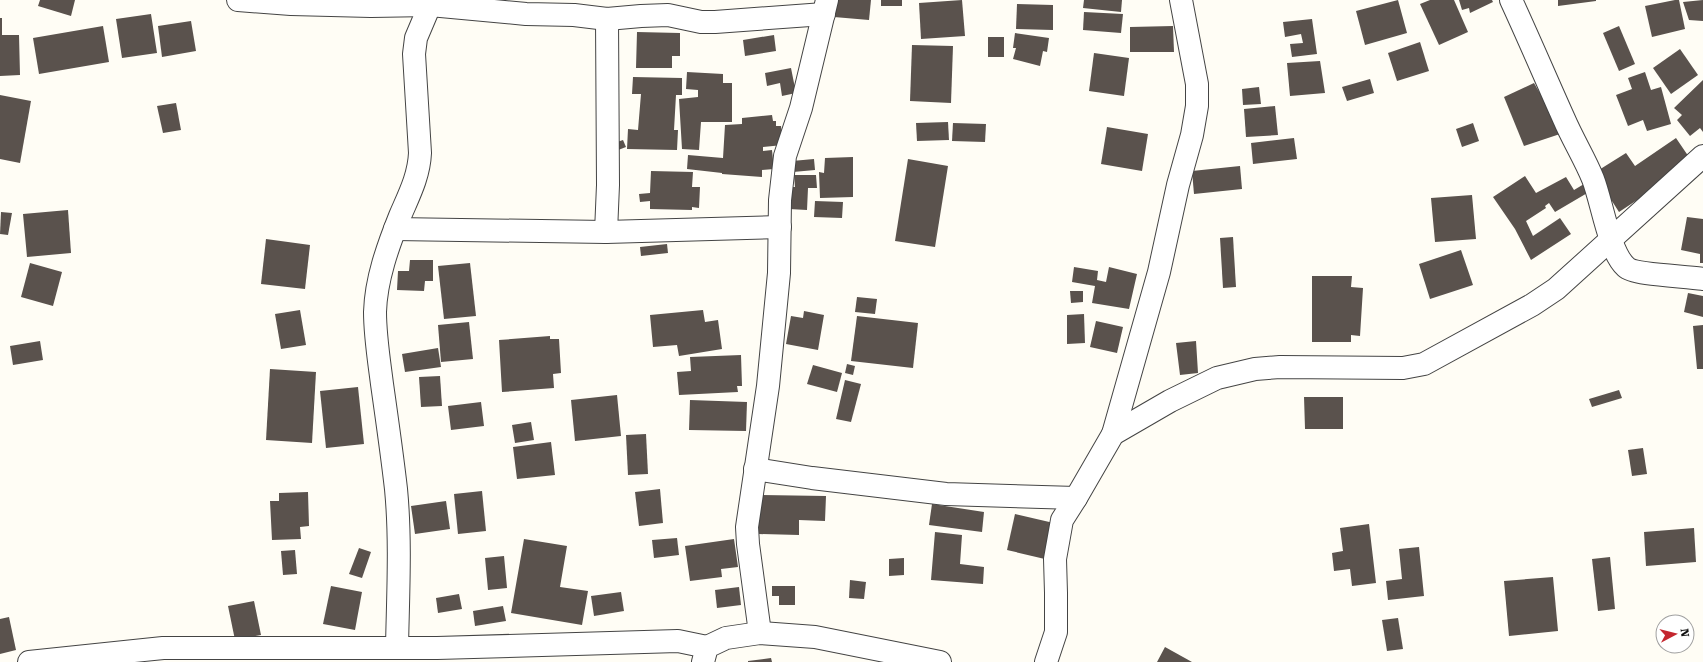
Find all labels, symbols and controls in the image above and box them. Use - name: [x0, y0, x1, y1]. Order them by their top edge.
- north arrow: [1655, 614, 1695, 654]
- text: N: [1677, 628, 1691, 638]

